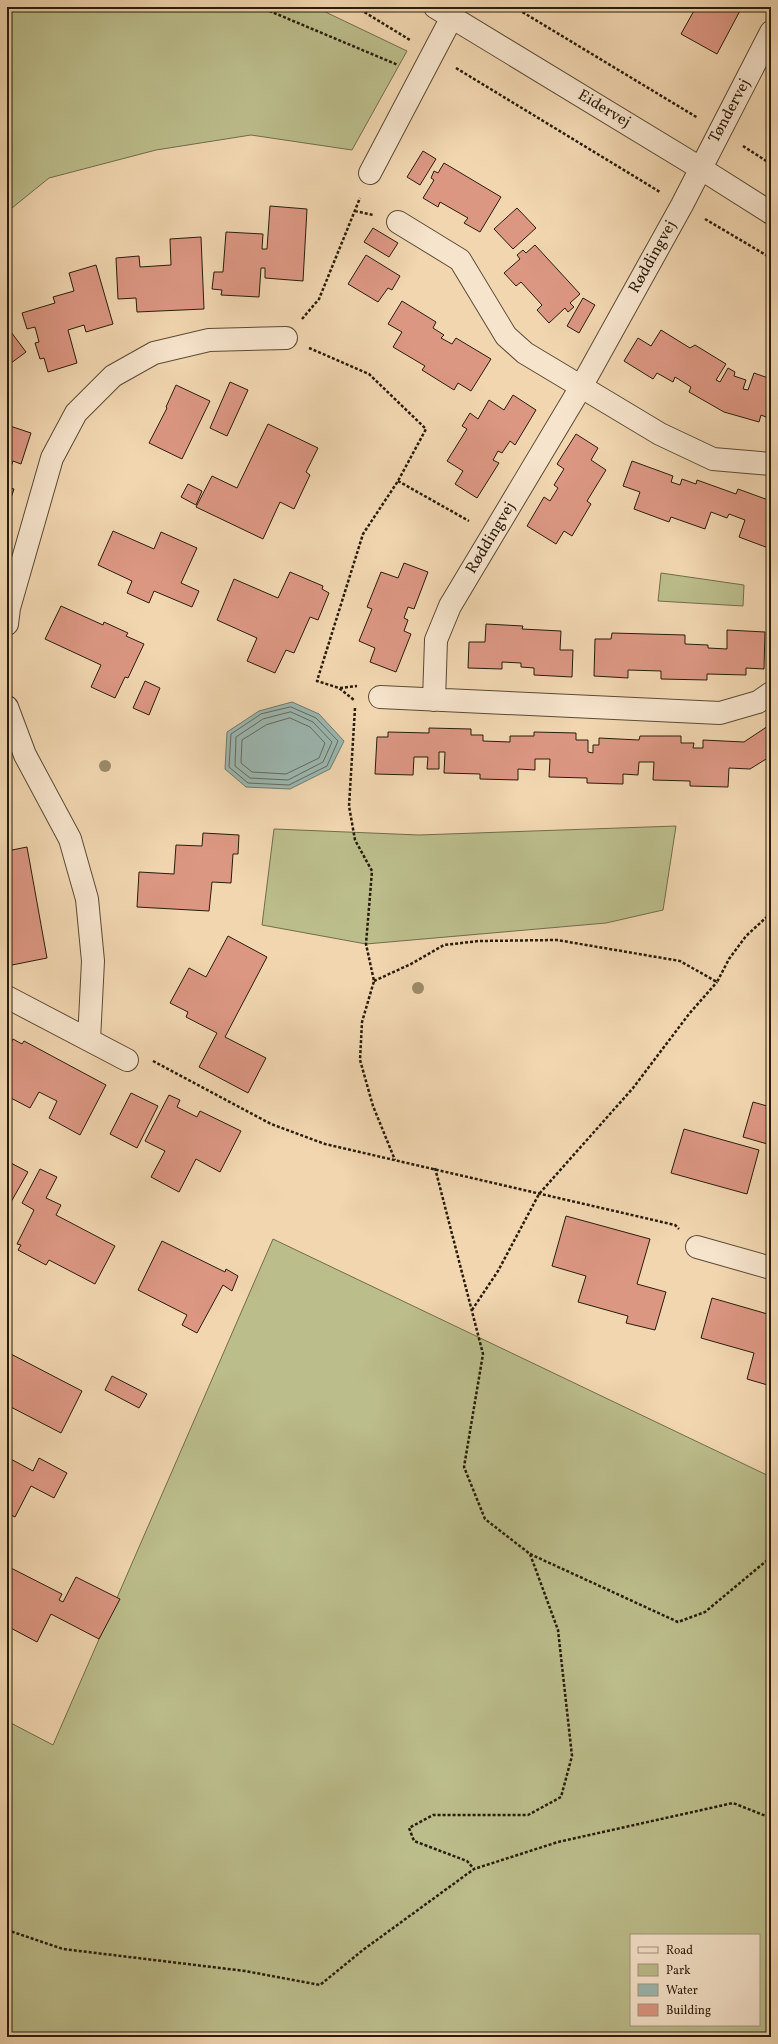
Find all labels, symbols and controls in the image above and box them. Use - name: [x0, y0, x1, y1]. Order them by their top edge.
- street label: Tøndervej: [704, 75, 756, 147]
- street label: Eidervej: [573, 85, 635, 133]
- street label: Røddingvej: [624, 217, 682, 297]
- street label: Røddingvej: [461, 498, 521, 578]
- legend: [630, 1934, 760, 2026]
- text: Road: [666, 1943, 693, 1959]
- text: Park: [666, 1963, 691, 1979]
- text: Water: [666, 1983, 698, 1999]
- text: Building: [666, 2003, 711, 2019]

